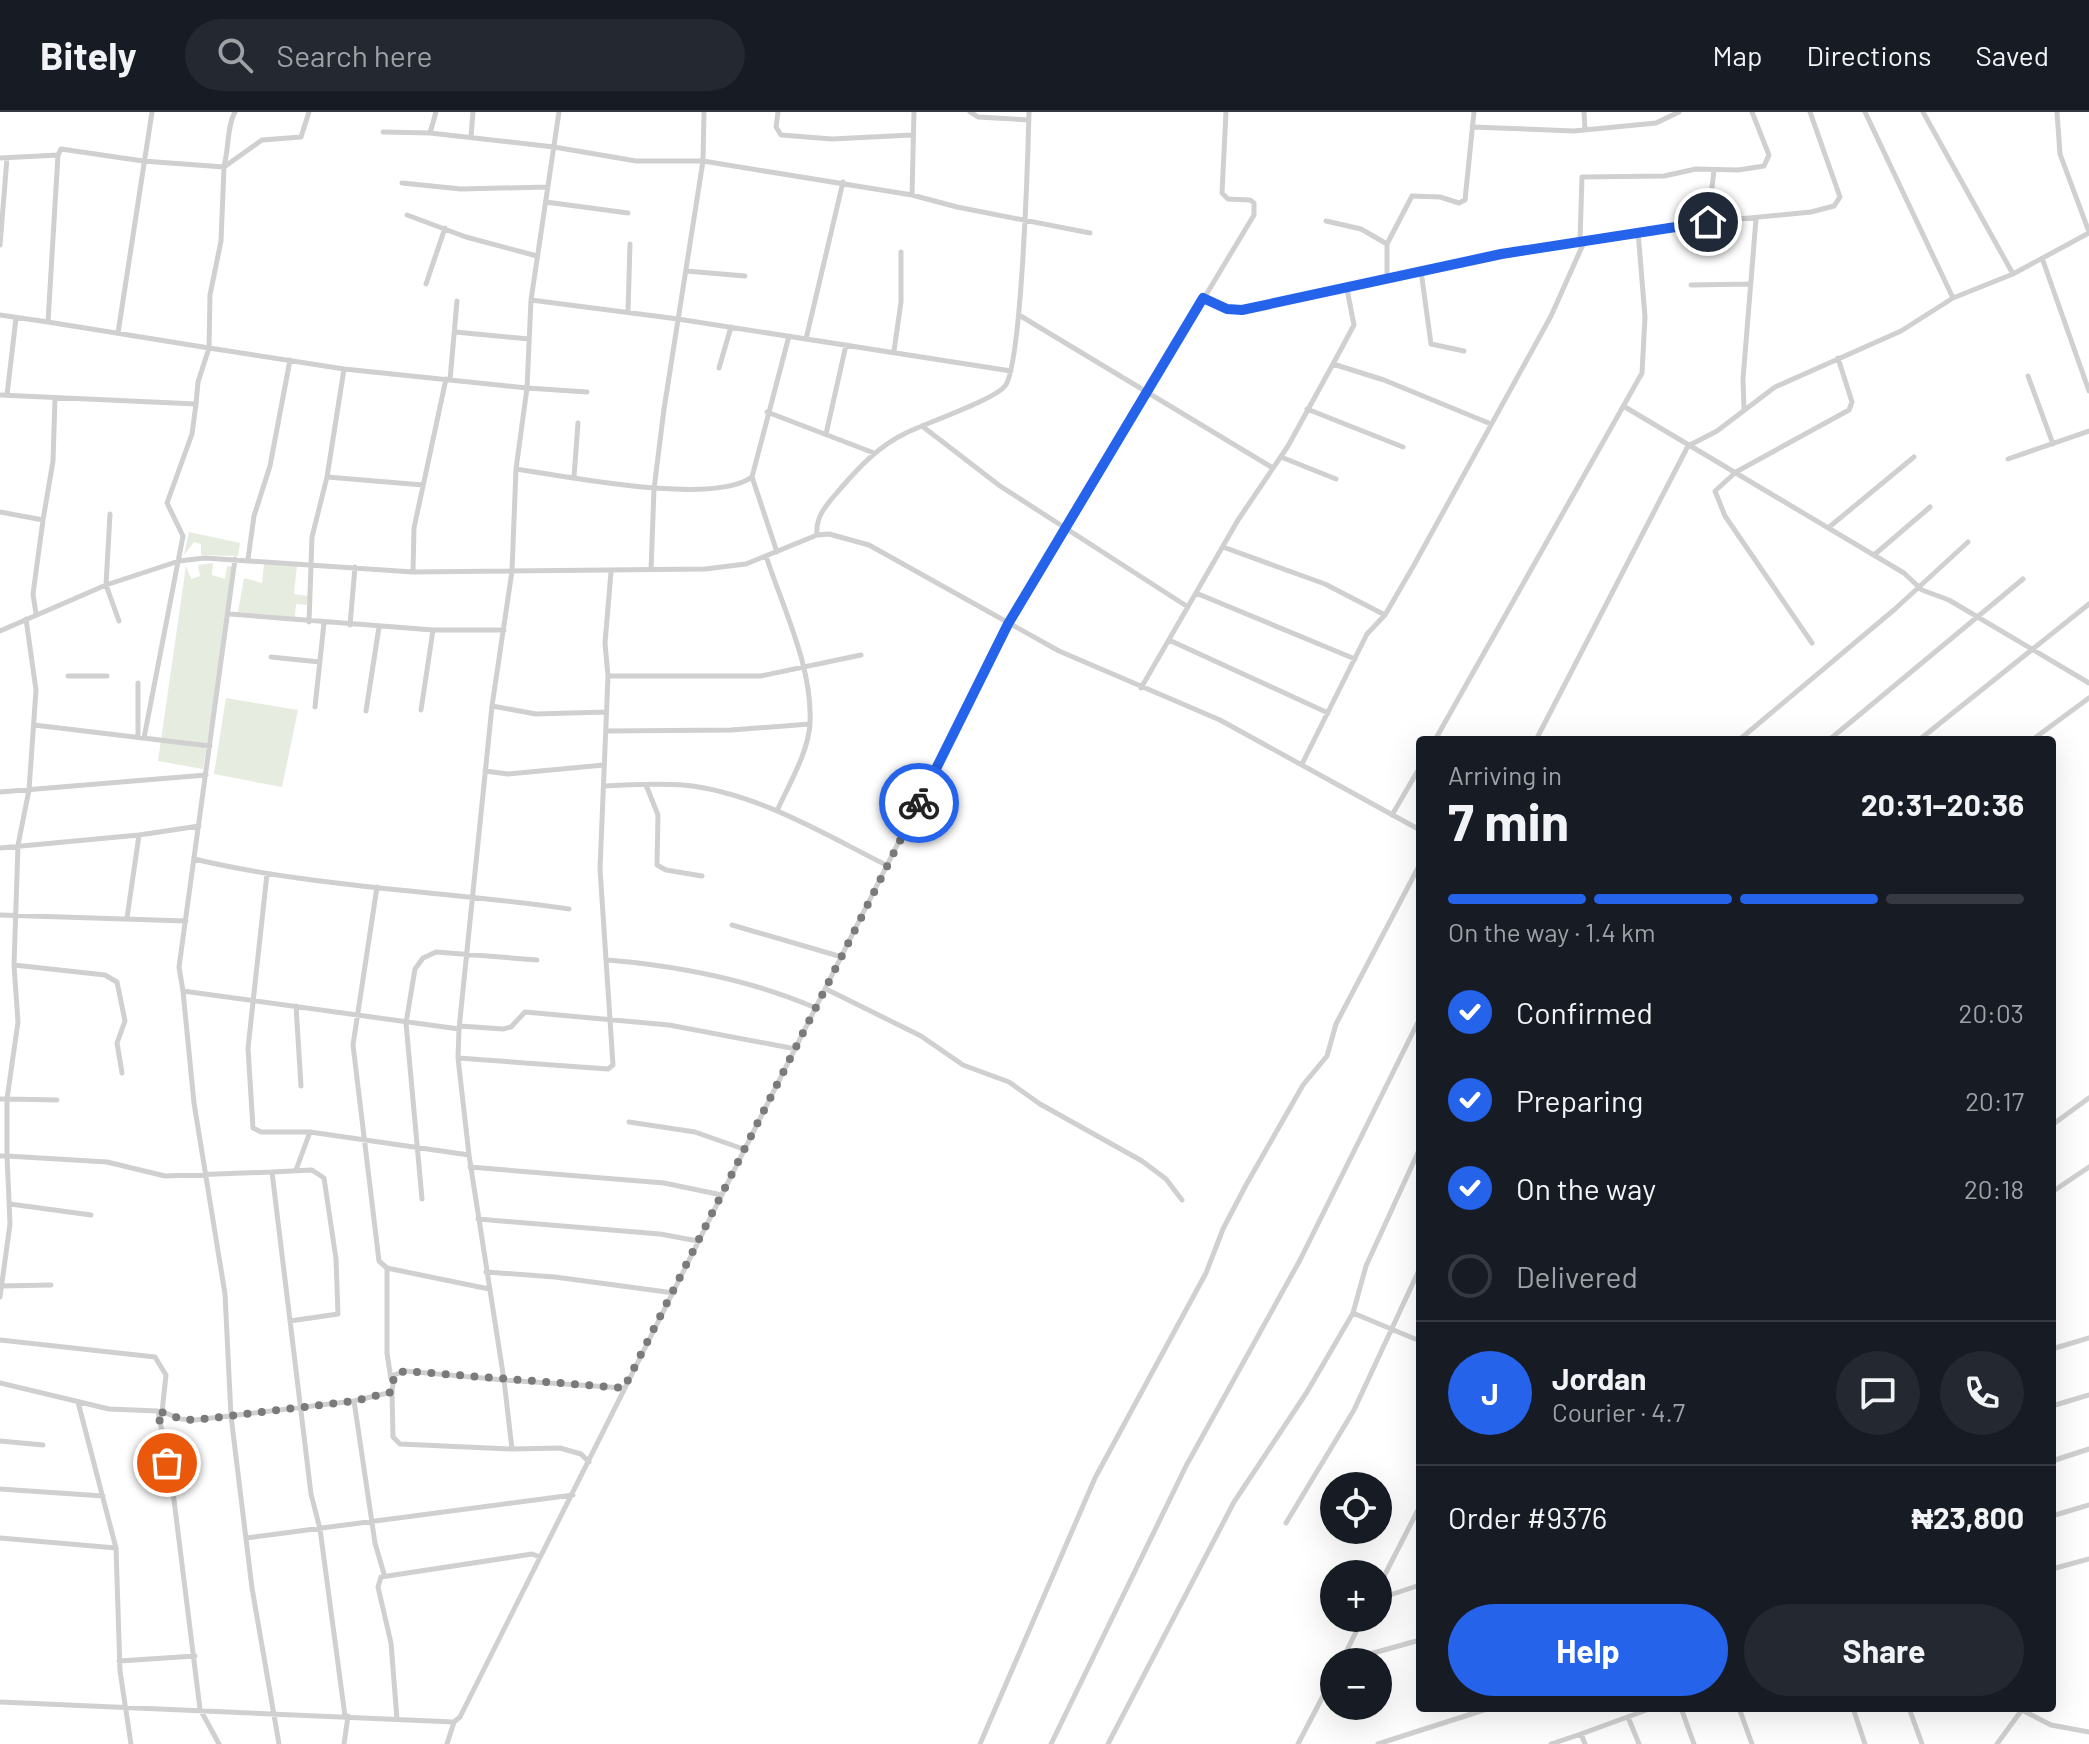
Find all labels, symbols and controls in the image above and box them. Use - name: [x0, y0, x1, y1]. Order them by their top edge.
- search box: [185, 19, 745, 91]
- text: Bitely: [40, 32, 137, 78]
- icon: search: [213, 33, 257, 77]
- text: Search here: [277, 37, 433, 73]
- text: Map: [1713, 38, 1762, 72]
- text: Directions: [1806, 38, 1932, 72]
- text: Saved: [1976, 38, 2049, 72]
- pin: [1674, 188, 1742, 256]
- icon: home: [1686, 200, 1730, 244]
- text: Arriving in: [1448, 759, 1562, 790]
- courier: [879, 763, 959, 843]
- icon: bike: [897, 781, 941, 825]
- text: 20:31–20:36: [1861, 786, 2024, 822]
- text: 7 min: [1448, 789, 1569, 851]
- text: On the way · 1.4 km: [1448, 916, 1656, 947]
- icon: check: [1448, 990, 1492, 1034]
- text: Confirmed: [1516, 994, 1653, 1030]
- text: 20:03: [1958, 997, 2024, 1028]
- icon: check: [1448, 1078, 1492, 1122]
- text: Preparing: [1516, 1082, 1643, 1118]
- text: 20:17: [1965, 1085, 2024, 1116]
- icon: check: [1448, 1166, 1492, 1210]
- text: On the way: [1516, 1170, 1656, 1206]
- text: 20:18: [1964, 1173, 2024, 1204]
- text: Delivered: [1516, 1258, 1638, 1294]
- button: chat: [1836, 1351, 1920, 1435]
- button: phone: [1940, 1351, 2024, 1435]
- text: Jordan: [1552, 1360, 1647, 1396]
- text: J: [1481, 1375, 1499, 1411]
- text: Courier · 4.7: [1552, 1396, 1685, 1427]
- pin: [133, 1429, 201, 1497]
- icon: bag: [145, 1441, 189, 1485]
- map controls: [1320, 1472, 1392, 1720]
- button: locate: [1320, 1472, 1392, 1544]
- text: Order #9376: [1448, 1499, 1607, 1535]
- text: ₦23,800: [1911, 1499, 2024, 1535]
- button: +: [1320, 1560, 1392, 1632]
- button: Help: [1448, 1604, 1728, 1696]
- button: Share: [1744, 1604, 2024, 1696]
- button: −: [1320, 1648, 1392, 1720]

